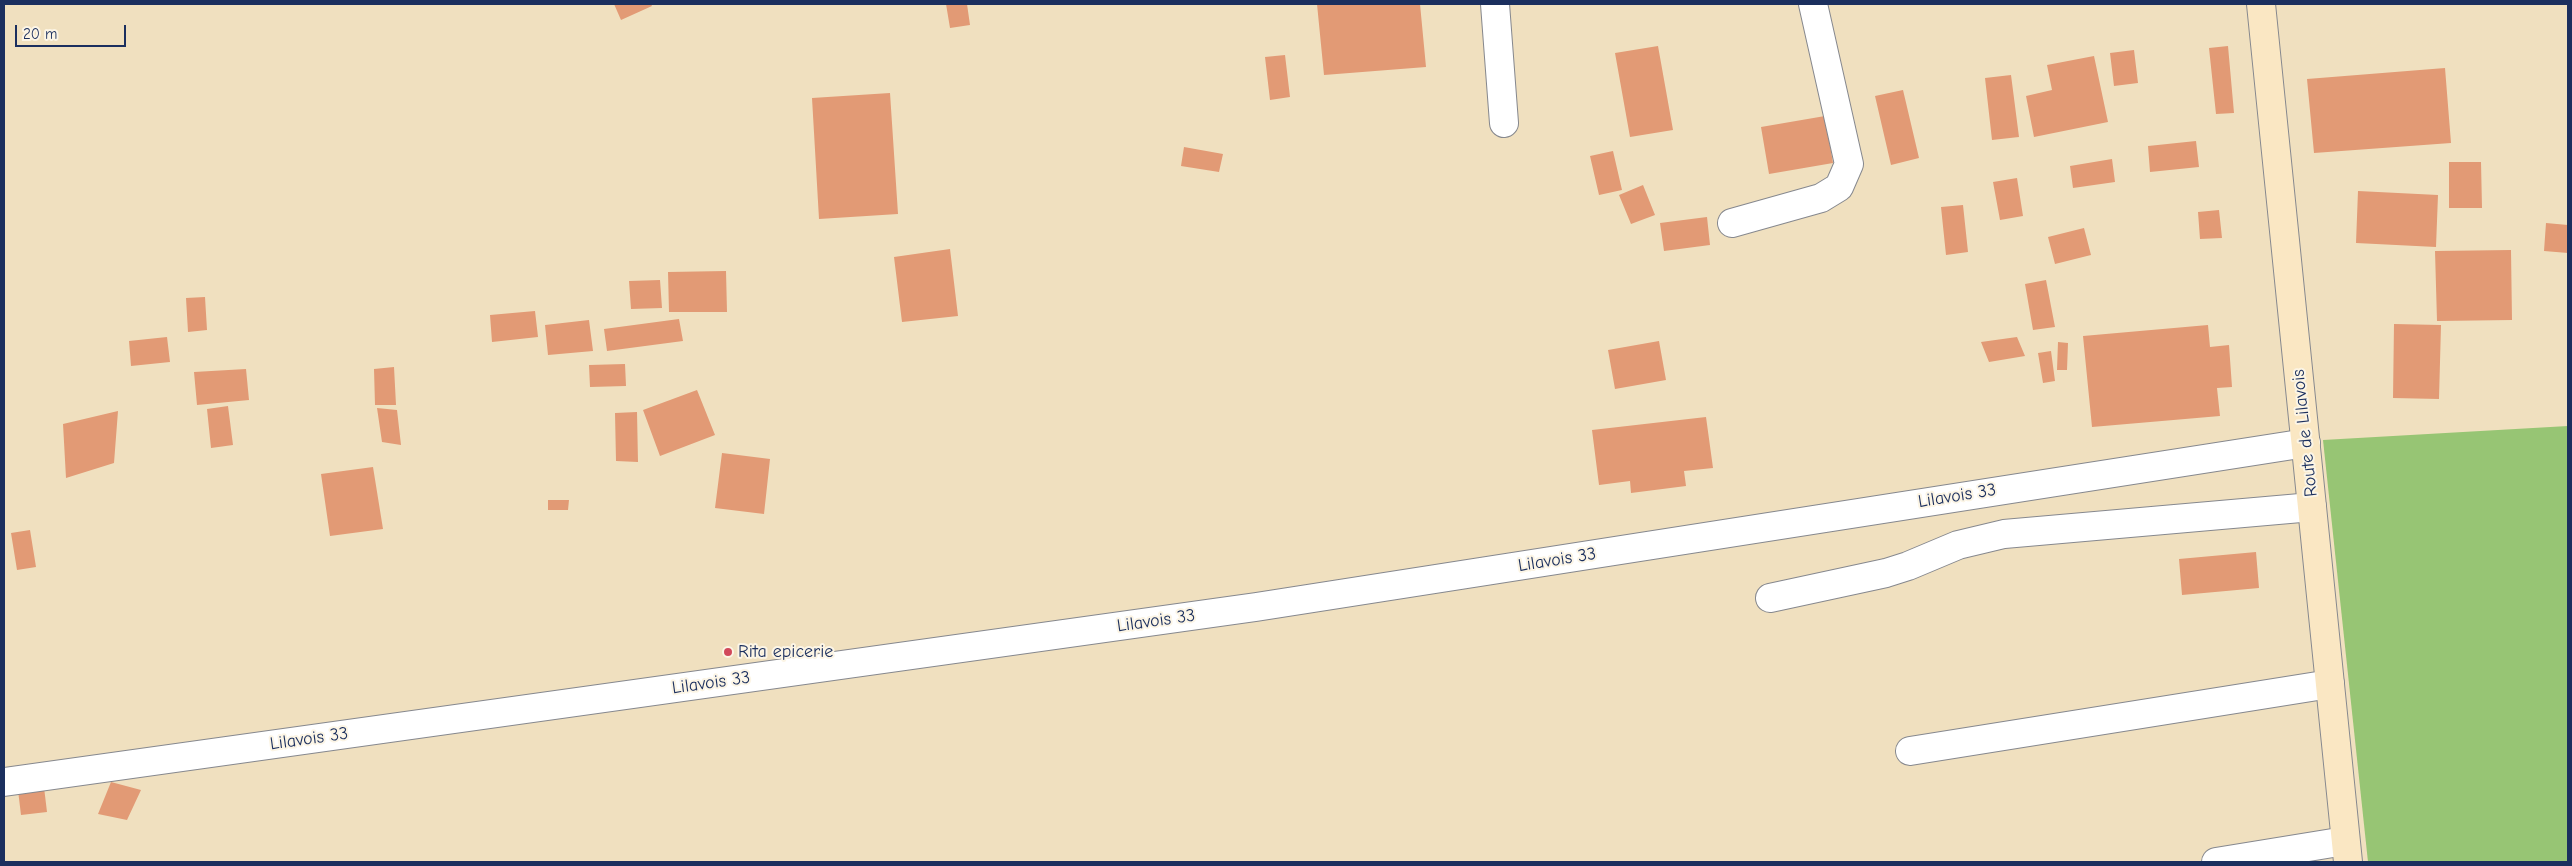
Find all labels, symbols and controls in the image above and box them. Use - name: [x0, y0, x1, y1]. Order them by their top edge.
- scale bar: [18, 15, 129, 47]
- text: 20 m: [23, 25, 57, 43]
- street label: Route de Lilavois: [2288, 368, 2322, 498]
- street label: Lilavois 33: [1916, 479, 1998, 513]
- street label: Lilavois 33: [1516, 543, 1598, 577]
- street label: Lilavois 33: [1115, 605, 1197, 637]
- place label: Rita epicerie: [738, 641, 833, 663]
- marker: Rita epicerie: [722, 646, 734, 658]
- street label: Lilavois 33: [670, 667, 752, 699]
- street label: Lilavois 33: [268, 723, 350, 755]

